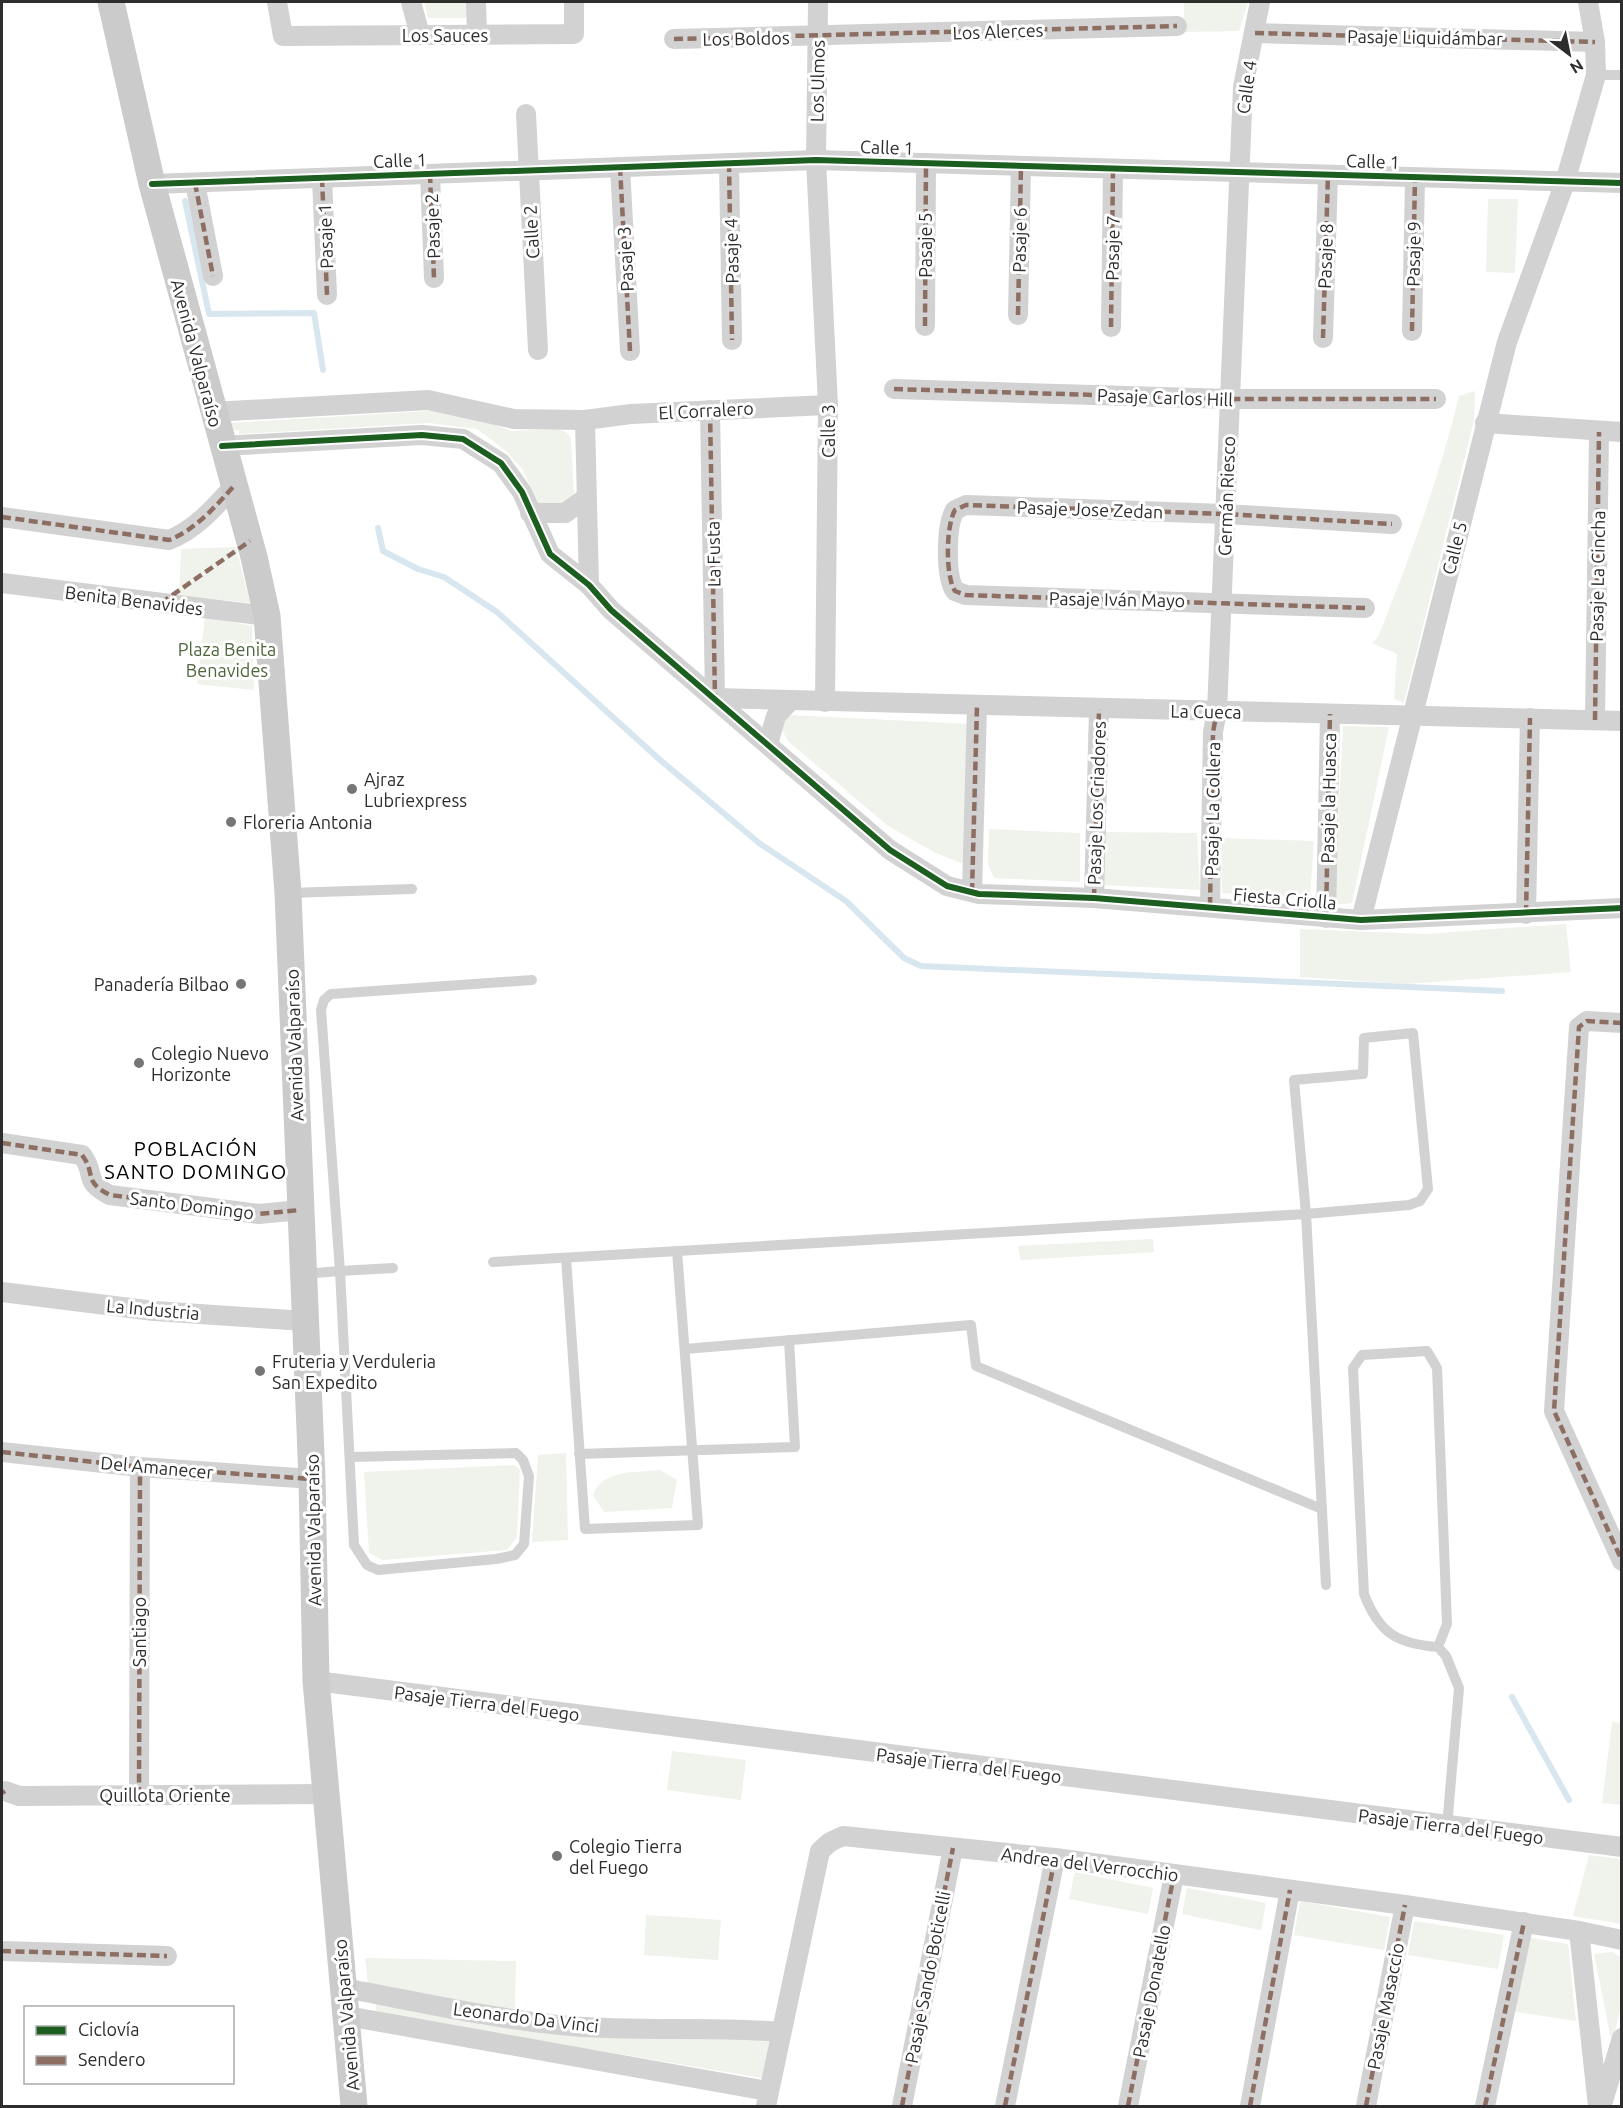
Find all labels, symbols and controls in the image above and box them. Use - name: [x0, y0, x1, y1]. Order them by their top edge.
- street label: Los Alerces: [952, 19, 1044, 43]
- north arrow: [1539, 24, 1599, 84]
- street label: Los Sauces: [402, 25, 489, 45]
- street label: Pasaje Liquidámbar: [1347, 26, 1503, 48]
- street label: Los Boldos: [702, 27, 790, 49]
- street label: Los Ulmos: [806, 39, 828, 122]
- text: N: [1567, 56, 1587, 78]
- street label: Calle 4: [1232, 59, 1260, 115]
- street label: Calle 1: [860, 136, 914, 158]
- street label: Calle 1: [373, 149, 427, 171]
- street label: Calle 1: [1346, 150, 1400, 172]
- street label: Pasaje 2: [421, 193, 443, 259]
- street label: Pasaje 1: [314, 203, 336, 269]
- street label: Calle 2: [520, 205, 542, 259]
- street label: Pasaje 6: [1008, 207, 1030, 273]
- street label: Pasaje 5: [915, 212, 935, 278]
- street label: Pasaje 7: [1101, 215, 1123, 281]
- street label: Pasaje 4: [720, 218, 742, 284]
- street label: Pasaje 9: [1402, 221, 1424, 287]
- street label: Pasaje 8: [1314, 223, 1336, 289]
- street label: Pasaje 3: [613, 226, 637, 292]
- street label: Avenida Valparaíso: [168, 277, 226, 429]
- street label: Pasaje Carlos Hill: [1097, 385, 1234, 409]
- street label: El Corralero: [658, 398, 754, 422]
- street label: Calle 3: [818, 404, 838, 458]
- street label: Germán Riesco: [1214, 436, 1238, 556]
- street label: Pasaje Jose Zedan: [1016, 496, 1164, 522]
- street label: Pasaje La Cincha: [1586, 510, 1608, 642]
- street label: Calle 5: [1438, 519, 1470, 577]
- street label: La Fusta: [702, 521, 724, 587]
- street label: Benita Benavides: [64, 582, 204, 618]
- street label: Pasaje Iván Mayo: [1049, 588, 1185, 610]
- park label: Plaza Benita Benavides: [178, 639, 276, 680]
- street label: La Cueca: [1170, 700, 1242, 722]
- street label: Pasaje Los Criadores: [1083, 720, 1109, 885]
- street label: Pasaje la Huasca: [1317, 732, 1339, 864]
- street label: Pasaje La Collera: [1201, 741, 1223, 877]
- place label: Ajraz Lubriexpress: [364, 769, 467, 810]
- marker: Ajraz Lubriexpress: [345, 782, 359, 796]
- place label: Floreria Antonia: [243, 812, 372, 832]
- marker: Floreria Antonia: [224, 815, 238, 829]
- street label: Fiesta Criolla: [1233, 884, 1337, 912]
- street label: Avenida Valparaíso: [281, 969, 307, 1121]
- place label: Panadería Bilbao: [94, 974, 229, 994]
- marker: Panadería Bilbao: [234, 977, 248, 991]
- place label: Colegio Nuevo Horizonte: [151, 1043, 269, 1084]
- marker: Colegio Nuevo Horizonte: [132, 1056, 146, 1070]
- district label: POBLACIÓN SANTO DOMINGO: [104, 1137, 288, 1183]
- street label: Santo Domingo: [129, 1187, 255, 1223]
- street label: La Industria: [106, 1295, 200, 1323]
- place label: Fruteria y Verduleria San Expedito: [272, 1351, 436, 1392]
- marker: Fruteria y Verduleria San Expedito: [253, 1364, 267, 1378]
- street label: Del Amanecer: [100, 1452, 214, 1482]
- street label: Avenida Valparaíso: [302, 1454, 324, 1606]
- street label: Santiago: [129, 1597, 149, 1667]
- street label: Pasaje Tierra del Fuego: [393, 1682, 581, 1724]
- street label: Pasaje Tierra del Fuego: [875, 1744, 1063, 1786]
- street label: Quillota Oriente: [99, 1785, 231, 1806]
- street label: Pasaje Tierra del Fuego: [1357, 1805, 1545, 1847]
- place label: Colegio Tierra del Fuego: [569, 1836, 682, 1877]
- street label: Andrea del Verrocchio: [1000, 1843, 1180, 1885]
- marker: Colegio Tierra del Fuego: [550, 1849, 564, 1863]
- street label: Pasaje Sando Boticelli: [900, 1889, 954, 2065]
- street label: Pasaje Donatello: [1128, 1923, 1174, 2059]
- street label: Avenida Valparaíso: [329, 1938, 363, 2092]
- street label: Pasaje Masaccio: [1363, 1941, 1407, 2071]
- street label: Leonardo Da Vinci: [452, 1998, 600, 2036]
- legend: [24, 2006, 234, 2084]
- text: Ciclovía: [78, 2019, 139, 2039]
- text: Sendero: [78, 2049, 145, 2069]

